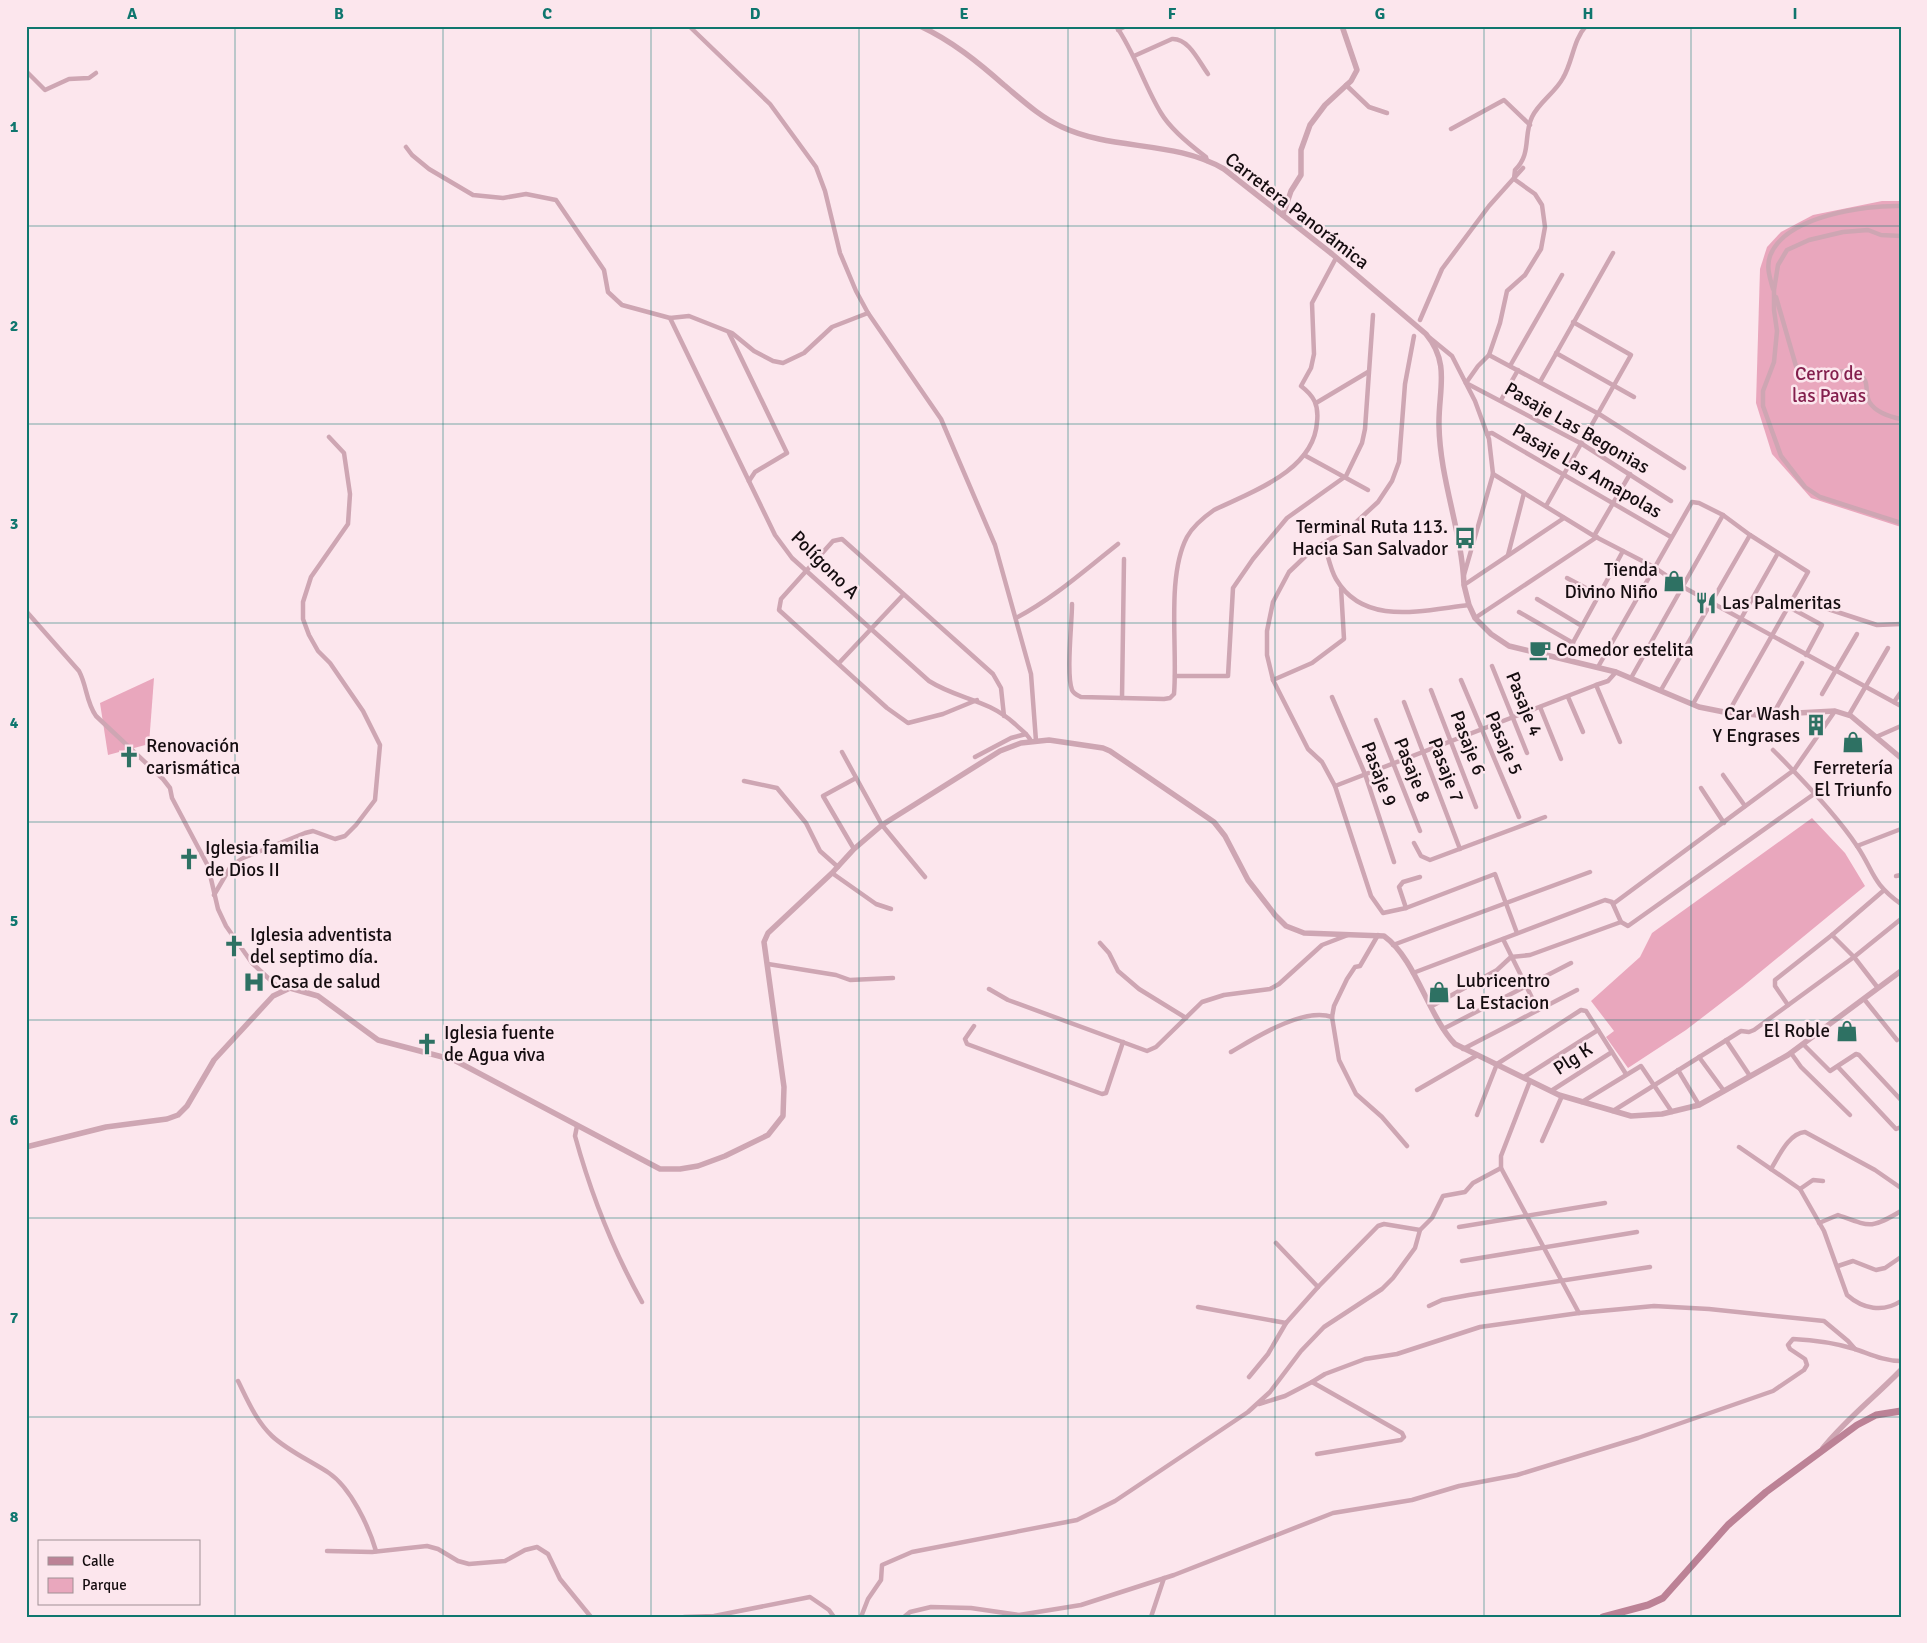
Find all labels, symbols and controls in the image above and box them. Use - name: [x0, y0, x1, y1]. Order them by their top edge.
- text: A: [127, 4, 138, 24]
- text: B: [334, 4, 344, 24]
- text: C: [542, 4, 552, 24]
- text: D: [750, 4, 761, 24]
- text: E: [959, 4, 969, 24]
- text: F: [1168, 4, 1177, 24]
- text: G: [1375, 4, 1385, 24]
- text: H: [1583, 4, 1593, 24]
- text: I: [1792, 4, 1798, 24]
- text: 1: [10, 117, 19, 137]
- street label: Carretera Panorámica: [1220, 147, 1374, 275]
- text: 2: [10, 316, 18, 336]
- park label: Cerro de las Pavas: [1792, 362, 1866, 408]
- street label: Pasaje Las Begonias: [1500, 377, 1654, 479]
- street label: Pasaje Las Amapolas: [1508, 418, 1666, 524]
- text: 3: [10, 514, 18, 534]
- place label: Terminal Ruta 113. Hacia San Salvador: [1292, 515, 1448, 561]
- bus stop icon: Terminal Ruta 113. Hacia San Salvador: [1452, 525, 1478, 551]
- street label: Polígono A: [786, 526, 864, 604]
- place label: Tienda Divino Niño: [1564, 558, 1658, 604]
- shop icon: Tienda Divino Niño: [1661, 568, 1687, 594]
- restaurant icon: Las Palmeritas: [1693, 590, 1719, 616]
- place label: Las Palmeritas: [1722, 591, 1841, 615]
- cafe icon: Comedor estelita: [1527, 637, 1553, 663]
- place label: Comedor estelita: [1556, 638, 1694, 662]
- street label: Pasaje 4: [1500, 668, 1548, 740]
- place label: Car Wash Y Engrases: [1712, 702, 1800, 748]
- street label: Pasaje 6: [1445, 707, 1491, 779]
- street label: Pasaje 5: [1480, 707, 1528, 779]
- building icon: Car Wash Y Engrases: [1803, 712, 1829, 738]
- text: 4: [10, 713, 19, 733]
- shop icon: Ferretería El Triunfo: [1840, 729, 1866, 755]
- place label: Renovación carismática: [146, 734, 240, 780]
- street label: Pasaje 8: [1388, 734, 1436, 806]
- street label: Pasaje 7: [1423, 734, 1469, 806]
- street label: Pasaje 9: [1356, 738, 1402, 810]
- church icon: Renovación carismática: [116, 744, 142, 770]
- place label: Ferretería El Triunfo: [1813, 756, 1893, 802]
- place label: Iglesia familia de Dios II: [205, 836, 319, 882]
- church icon: Iglesia familia de Dios II: [176, 846, 202, 872]
- text: 5: [10, 911, 18, 931]
- place label: Iglesia adventista del septimo día.: [250, 923, 392, 969]
- church icon: Iglesia adventista del septimo día.: [221, 933, 247, 959]
- hospital icon: Casa de salud: [241, 969, 267, 995]
- place label: Lubricentro La Estacion: [1456, 969, 1550, 1015]
- place label: Casa de salud: [270, 970, 381, 994]
- shop icon: Lubricentro La Estacion: [1426, 979, 1452, 1005]
- shop icon: El Roble: [1834, 1018, 1860, 1044]
- place label: El Roble: [1764, 1019, 1830, 1043]
- place label: Iglesia fuente de Agua viva: [444, 1021, 554, 1067]
- church icon: Iglesia fuente de Agua viva: [414, 1031, 440, 1057]
- street label: Plg K: [1549, 1037, 1598, 1080]
- text: 6: [10, 1110, 19, 1130]
- text: 7: [10, 1308, 19, 1328]
- text: 8: [10, 1507, 19, 1527]
- legend: [38, 1540, 200, 1606]
- text: Calle: [82, 1552, 115, 1570]
- text: Parque: [82, 1576, 127, 1594]

